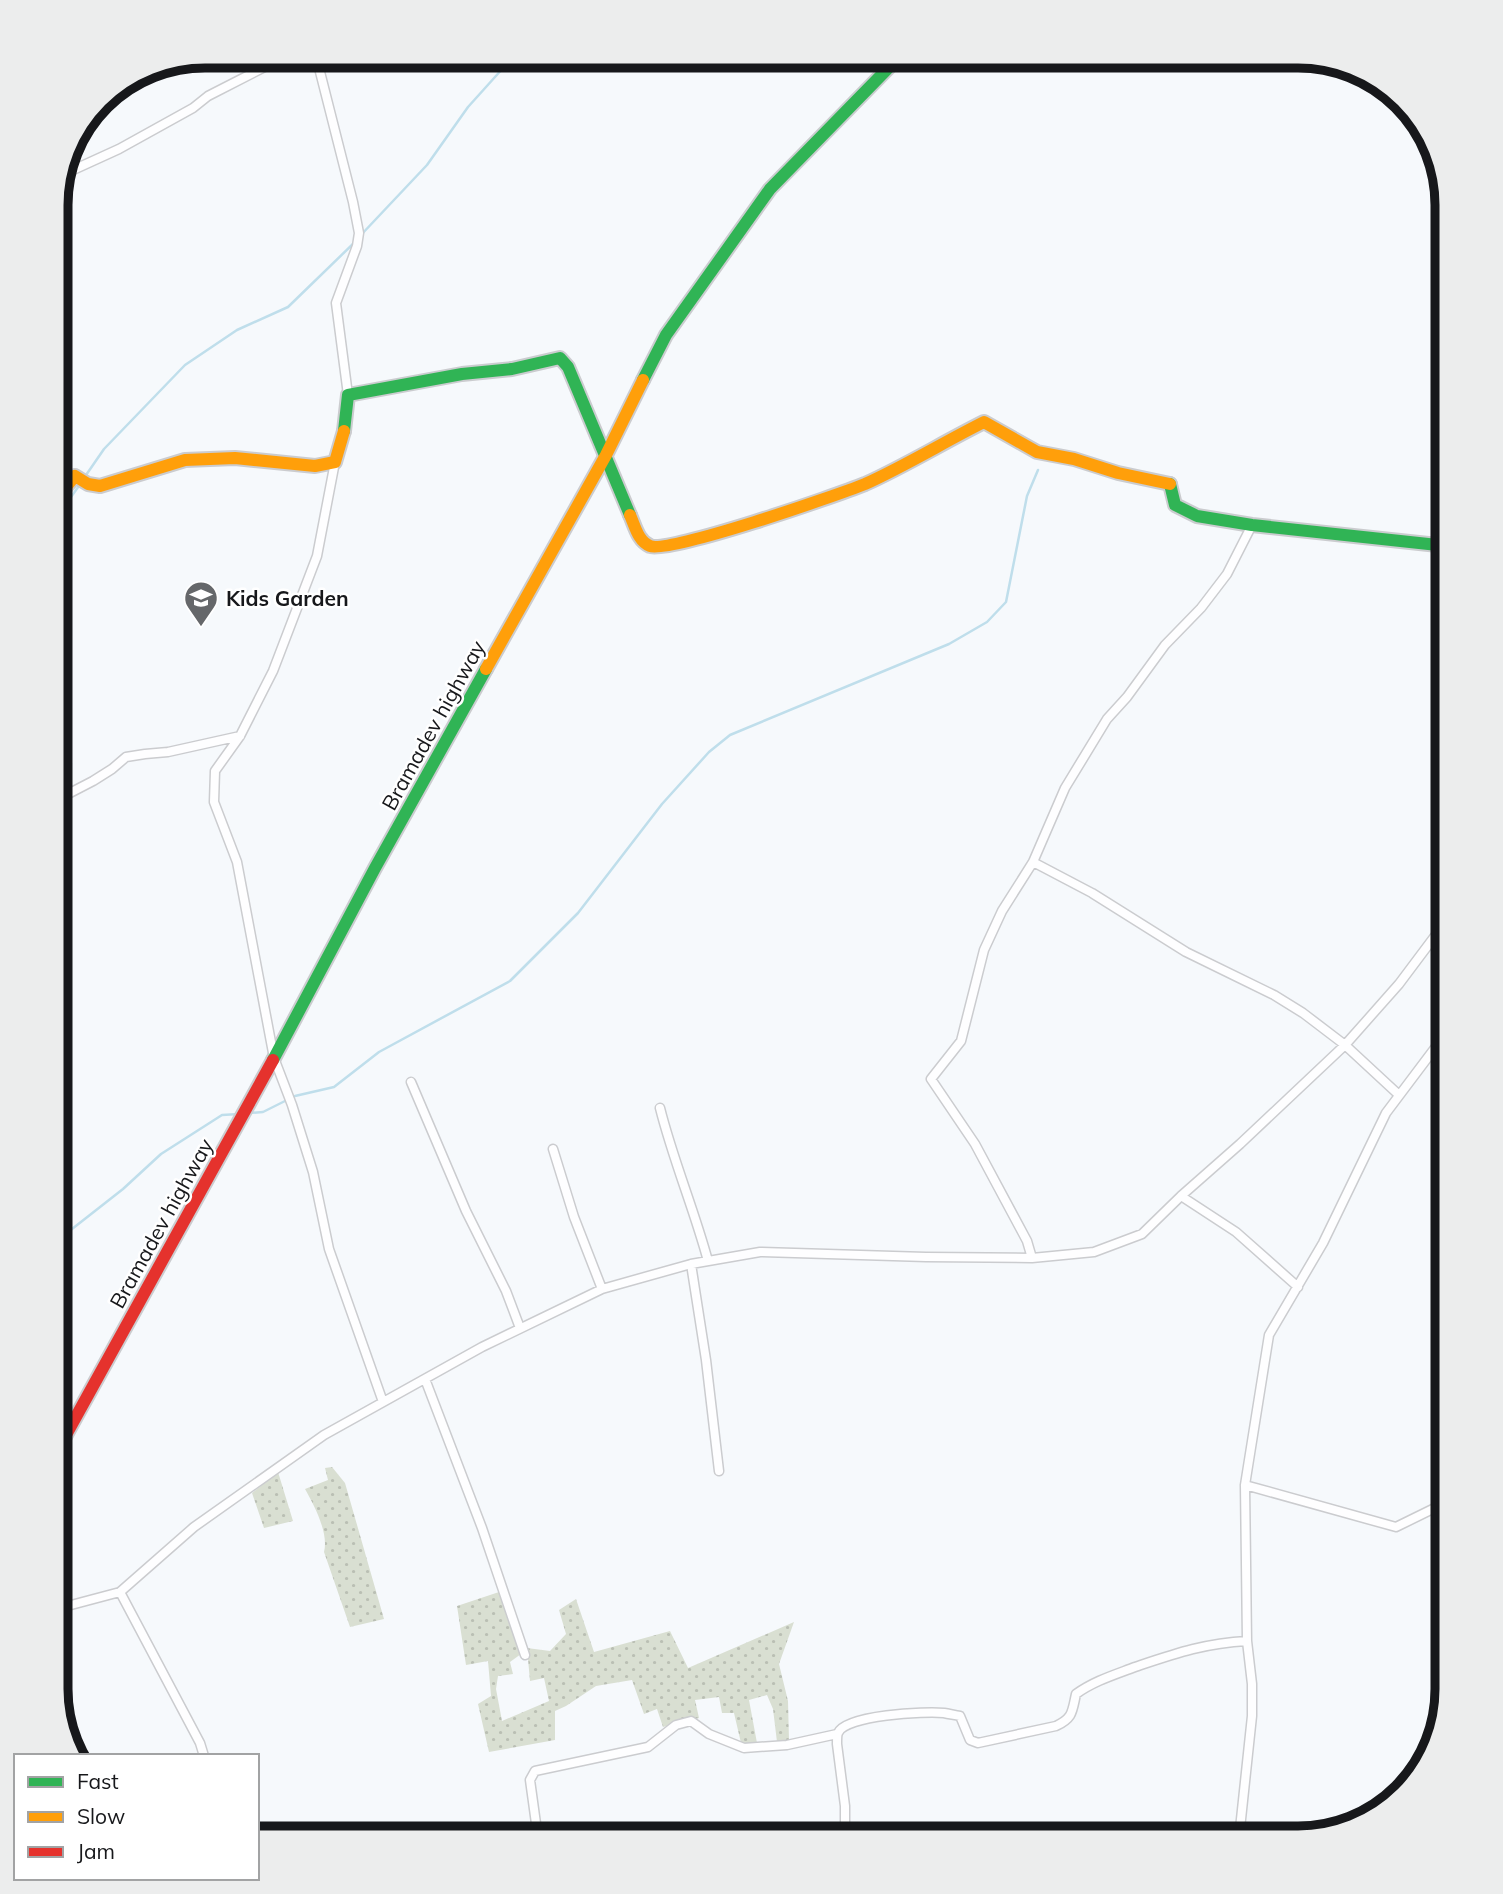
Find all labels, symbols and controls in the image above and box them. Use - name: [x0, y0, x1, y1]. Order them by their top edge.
- school or university icon: Kids Garden: [182, 579, 220, 628]
- place label: Kids Garden: [226, 585, 349, 611]
- street label: Bramadev highway: [376, 636, 490, 814]
- street label: Bramadev highway: [104, 1134, 218, 1312]
- legend: [14, 1754, 259, 1880]
- text: Fast: [77, 1768, 119, 1794]
- text: Slow: [77, 1803, 125, 1829]
- text: Jam: [77, 1838, 115, 1864]

